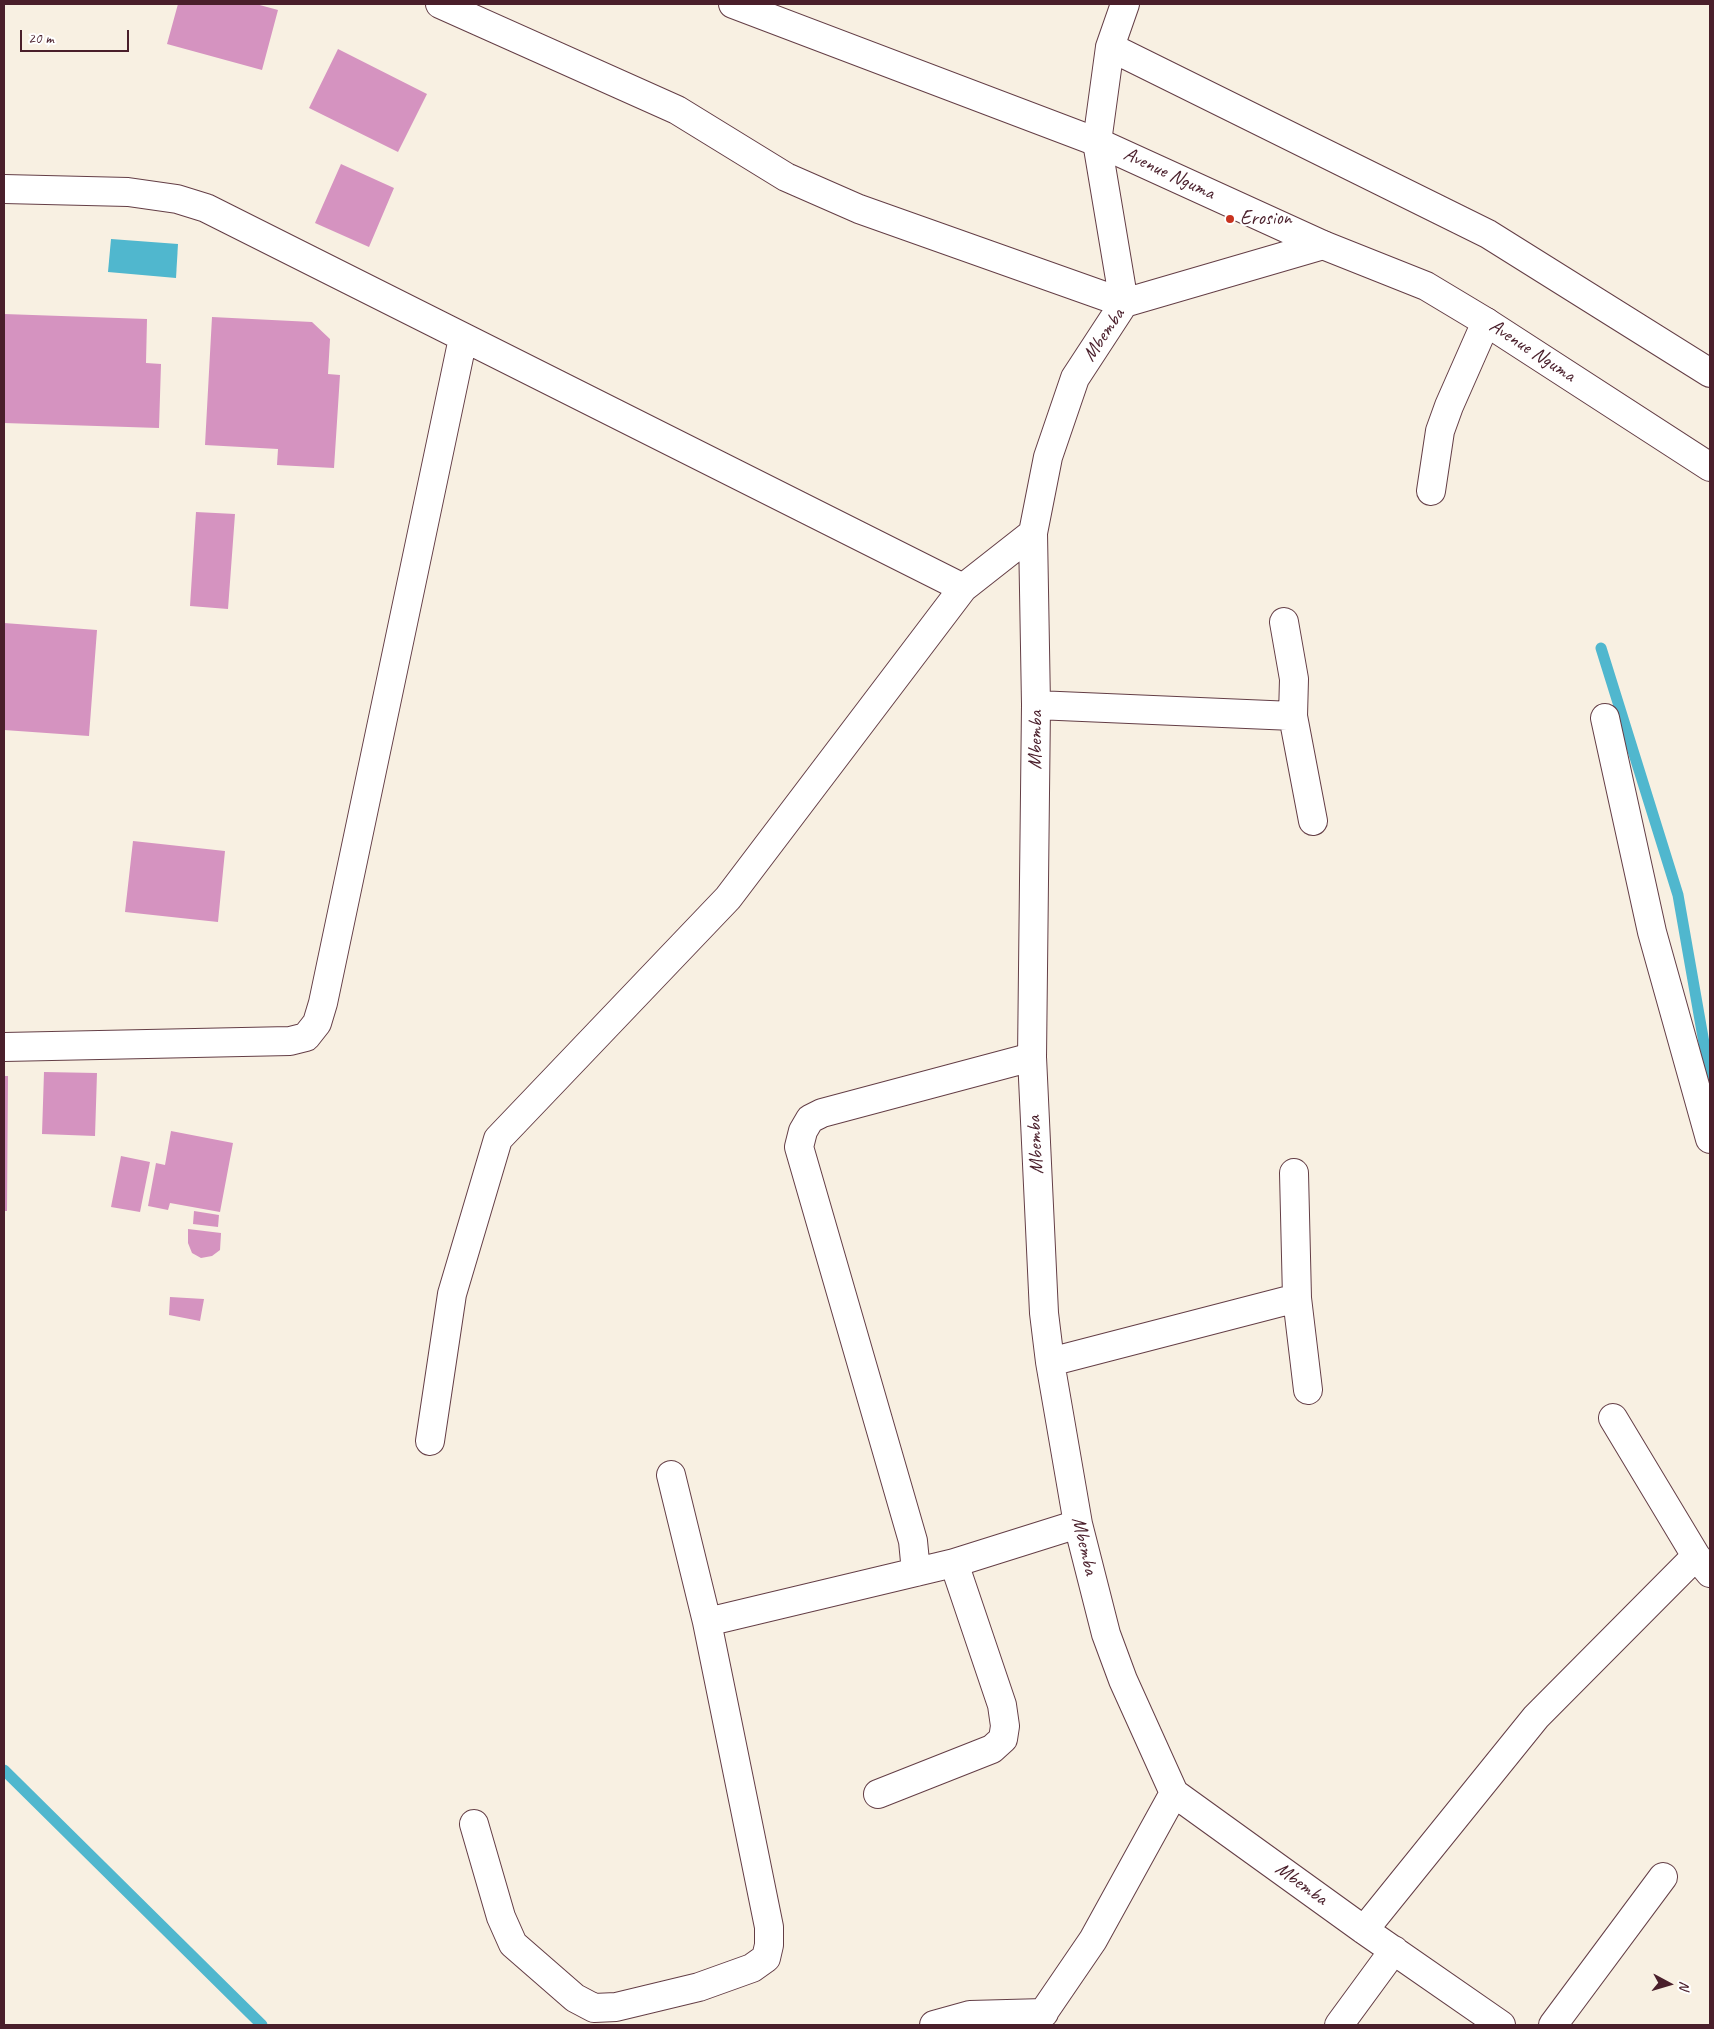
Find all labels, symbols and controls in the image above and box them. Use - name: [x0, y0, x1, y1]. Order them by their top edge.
- scale bar: [22, 20, 131, 52]
- text: 20 m: [28, 29, 54, 48]
- street label: Avenue Nguma: [1120, 142, 1218, 206]
- place label: Erosion: [1240, 207, 1291, 231]
- marker: Erosion: [1224, 213, 1236, 225]
- street label: Mbemba: [1078, 304, 1130, 366]
- street label: Avenue Nguma: [1484, 314, 1580, 388]
- street label: Mbemba: [1023, 710, 1049, 770]
- street label: Mbemba: [1022, 1115, 1050, 1175]
- street label: Mbemba: [1066, 1515, 1102, 1577]
- street label: Mbemba: [1270, 1857, 1332, 1911]
- north arrow: [1644, 1959, 1694, 2009]
- text: N: [1676, 1980, 1693, 1991]

